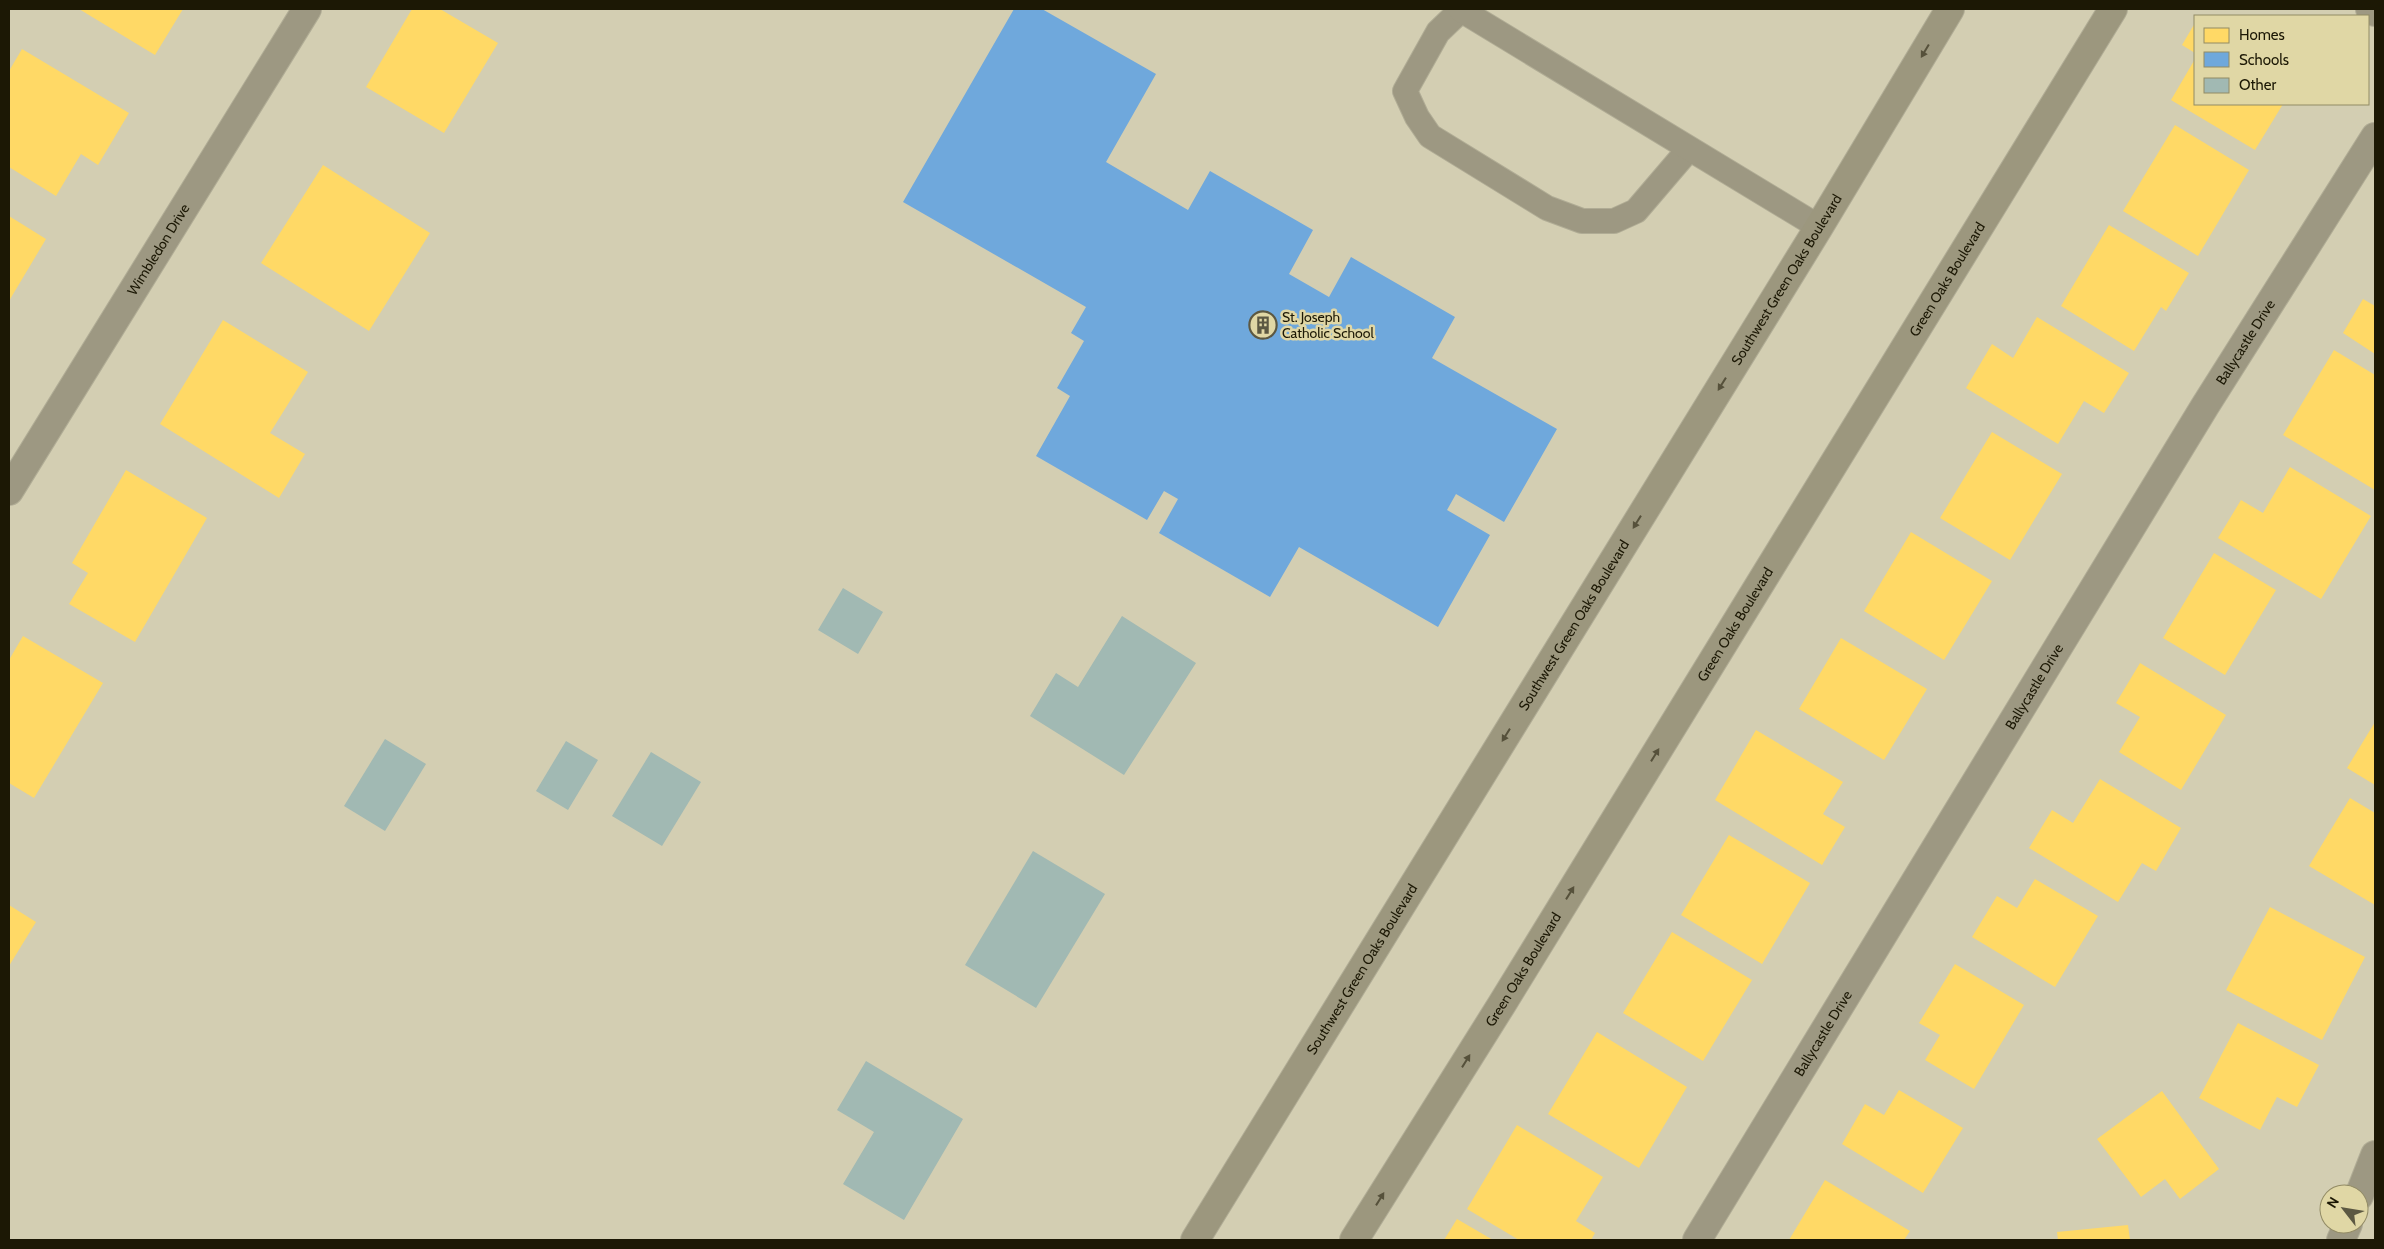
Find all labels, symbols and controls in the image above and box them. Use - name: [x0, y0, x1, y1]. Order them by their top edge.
- legend: [2194, 15, 2369, 105]
- text: Homes: [2239, 26, 2285, 44]
- one-way arrow: [1920, 44, 1929, 57]
- text: Schools: [2239, 51, 2289, 69]
- text: Other: [2239, 76, 2276, 94]
- street label: Southwest Green Oaks Boulevard: [1727, 191, 1846, 368]
- street label: Wimbledon Drive: [123, 200, 193, 299]
- street label: Green Oaks Boulevard: [1905, 219, 1989, 340]
- street label: Ballycastle Drive: [2212, 296, 2279, 388]
- place label: St. Joseph Catholic School: [1282, 308, 1375, 342]
- building icon: St. Joseph Catholic School: [1248, 310, 1278, 340]
- one-way arrow: [1718, 377, 1727, 390]
- one-way arrow: [1632, 516, 1642, 529]
- street label: Southwest Green Oaks Boulevard: [1514, 537, 1633, 714]
- street label: Green Oaks Boulevard: [1693, 564, 1777, 685]
- street label: Ballycastle Drive: [2001, 640, 2067, 733]
- one-way arrow: [1501, 728, 1510, 741]
- one-way arrow: [1651, 748, 1660, 761]
- street label: Southwest Green Oaks Boulevard: [1302, 881, 1421, 1058]
- one-way arrow: [1566, 887, 1575, 900]
- street label: Green Oaks Boulevard: [1481, 909, 1565, 1030]
- street label: Ballycastle Drive: [1790, 987, 1856, 1079]
- one-way arrow: [1462, 1055, 1471, 1068]
- north arrow: [2319, 1184, 2369, 1234]
- one-way arrow: [1376, 1192, 1385, 1206]
- text: N: [2323, 1193, 2343, 1211]

